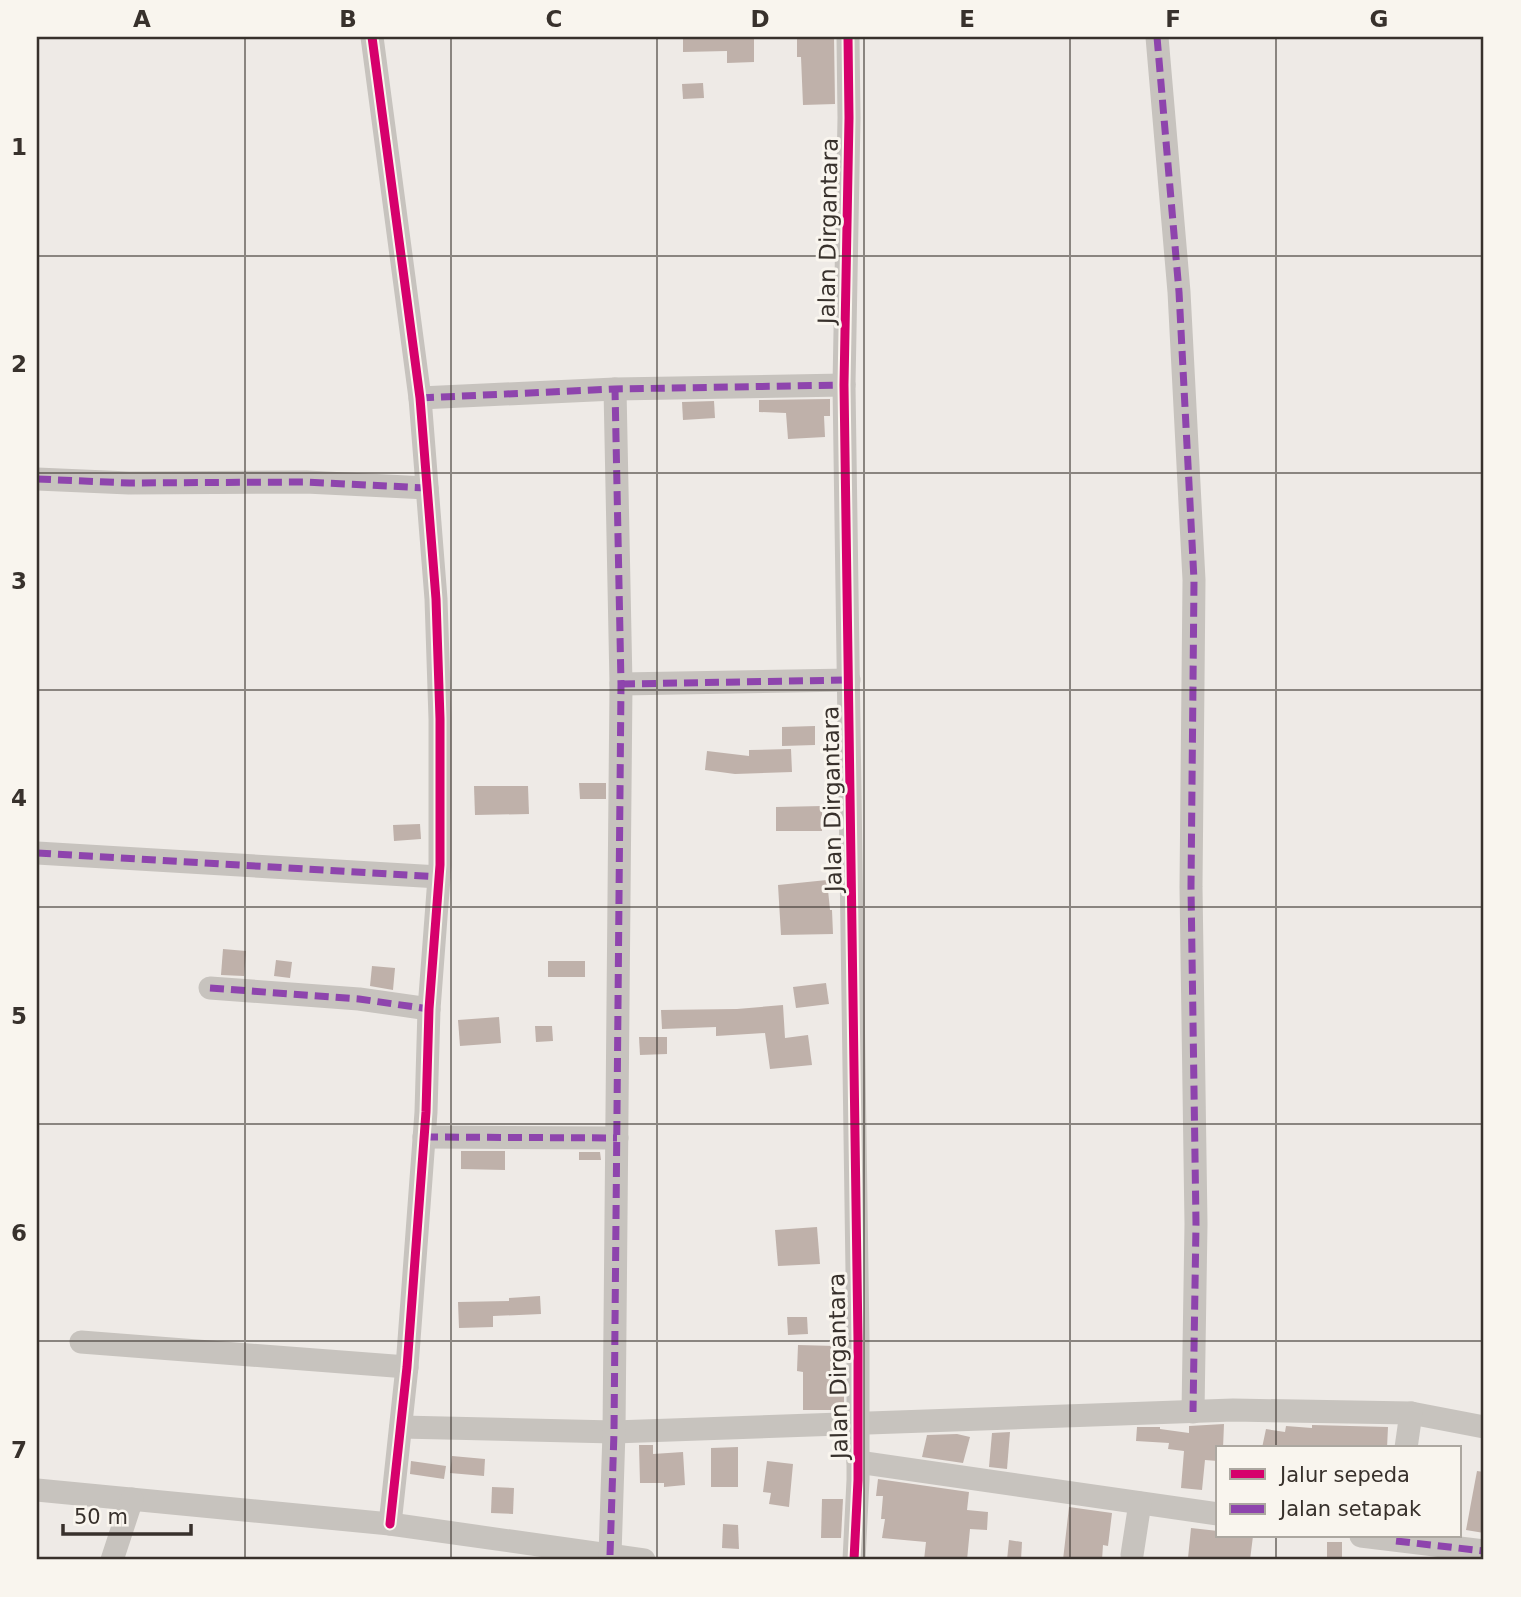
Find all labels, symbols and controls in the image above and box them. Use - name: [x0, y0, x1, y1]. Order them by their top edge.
- text: A: [133, 6, 151, 32]
- text: B: [339, 6, 357, 32]
- text: C: [546, 6, 562, 32]
- text: D: [750, 6, 770, 32]
- text: E: [959, 6, 975, 32]
- text: F: [1165, 6, 1181, 32]
- text: G: [1370, 6, 1388, 32]
- text: 1: [11, 134, 27, 160]
- street label: Jalan Dirgantara: [813, 138, 843, 326]
- text: 2: [11, 351, 27, 377]
- text: 3: [11, 568, 27, 594]
- street label: Jalan Dirgantara: [817, 706, 847, 894]
- text: 4: [11, 785, 27, 811]
- text: 5: [11, 1003, 27, 1029]
- text: 6: [11, 1220, 27, 1246]
- street label: Jalan Dirgantara: [823, 1273, 853, 1461]
- text: 7: [11, 1437, 27, 1463]
- legend: [1216, 1446, 1462, 1538]
- text: Jalur sepeda: [1278, 1463, 1410, 1487]
- scale bar: [63, 1492, 191, 1536]
- text: Jalan setapak: [1278, 1497, 1422, 1521]
- text: 50 m: [74, 1505, 128, 1529]

